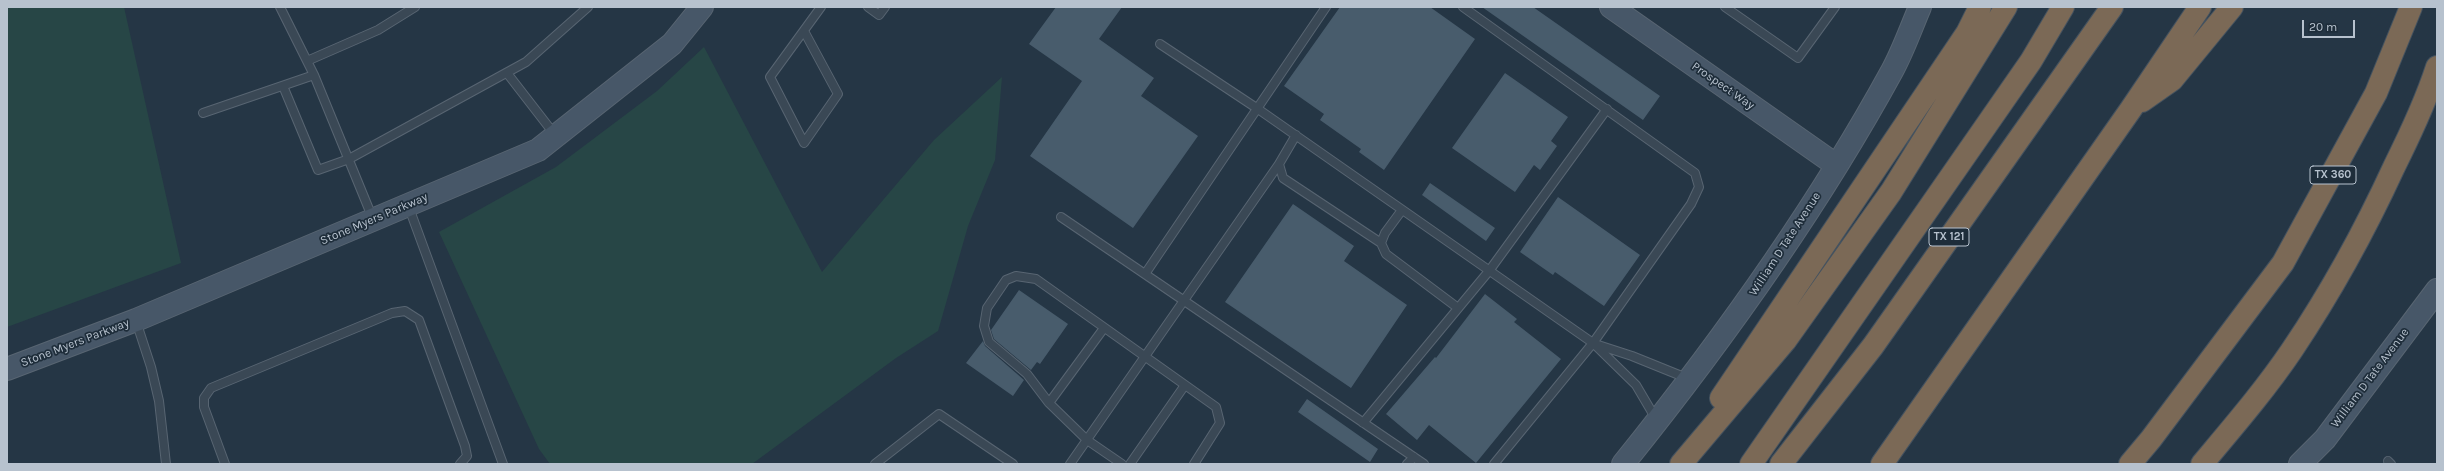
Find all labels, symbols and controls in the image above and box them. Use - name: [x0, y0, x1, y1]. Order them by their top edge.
- scale bar: [2304, 12, 2357, 38]
- text: 20 m: [2309, 20, 2337, 34]
- street label: Prospect Way: [1689, 59, 1757, 113]
- road number: TX 360: [2310, 166, 2356, 184]
- street label: William D Tate Avenue: [1746, 189, 1824, 299]
- street label: Stone Myers Parkway: [318, 190, 430, 248]
- road number: TX 121: [1929, 228, 1969, 246]
- street label: Stone Myers Parkway: [19, 316, 131, 370]
- street label: William D Tate Avenue: [2328, 325, 2412, 431]

